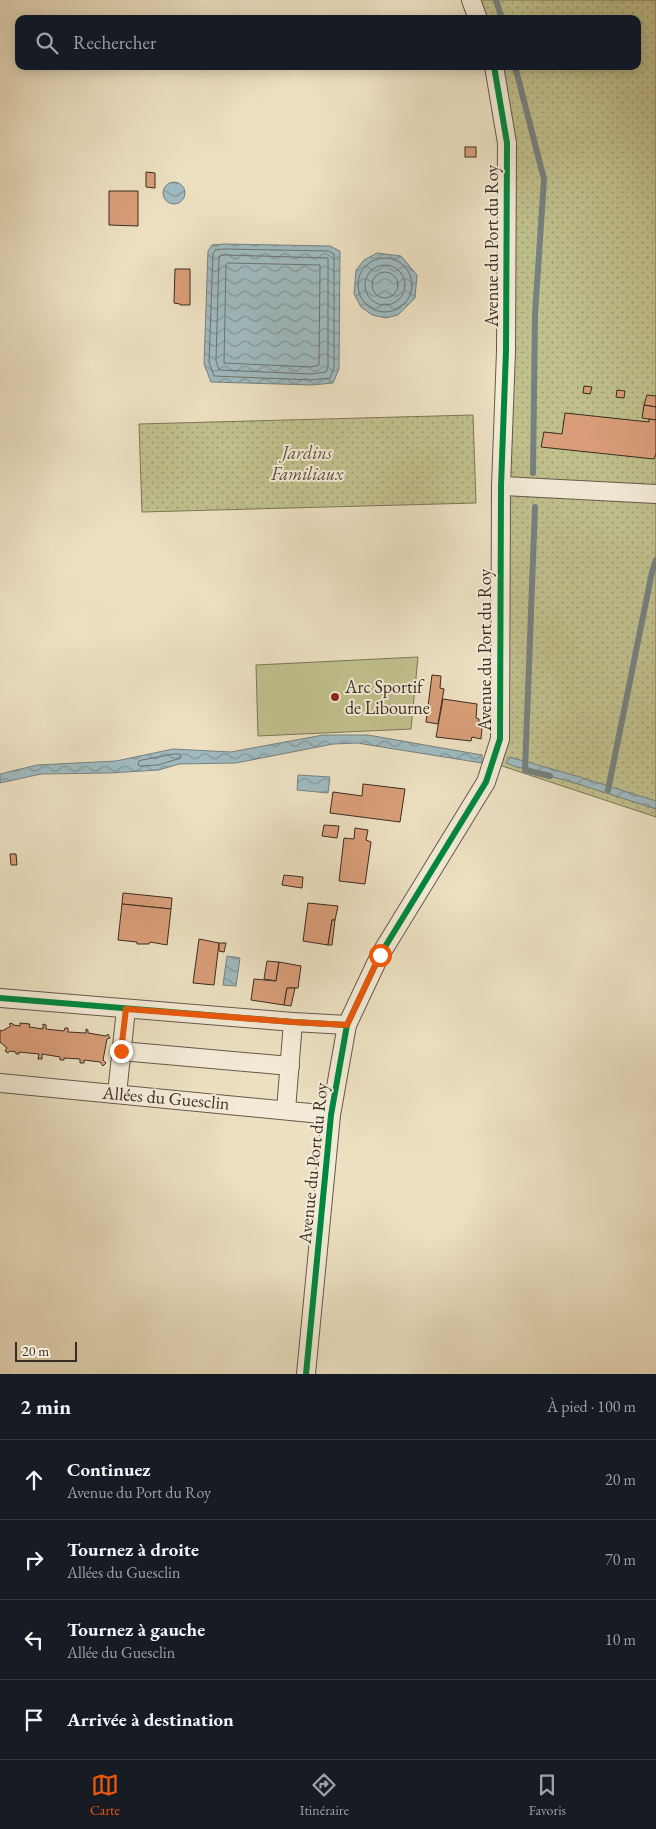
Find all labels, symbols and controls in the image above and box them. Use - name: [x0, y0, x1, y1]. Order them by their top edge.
- search box: [15, 15, 641, 70]
- icon: search: [33, 29, 61, 57]
- text: Rechercher: [73, 30, 156, 55]
- street label: Avenue du Port du Roy: [480, 165, 503, 328]
- park label: Jardins Familiaux: [270, 441, 344, 485]
- street label: Avenue du Port du Roy: [473, 569, 496, 732]
- place label: Arc Sportif de Libourne: [344, 675, 430, 719]
- marker: Arc Sportif de Libourne: [329, 691, 341, 703]
- route start: [369, 944, 392, 967]
- route end: [110, 1040, 133, 1063]
- street label: Allées du Guesclin: [100, 1080, 231, 1115]
- street label: Avenue du Port du Roy: [292, 1081, 332, 1246]
- scale bar: [15, 1339, 78, 1362]
- text: 20 m: [22, 1342, 49, 1360]
- text: 2 min: [20, 1393, 71, 1420]
- text: À pied · 100 m: [547, 1396, 636, 1417]
- text: Continuez: [67, 1457, 151, 1482]
- icon: ahead: [20, 1466, 48, 1494]
- text: 20 m: [605, 1469, 636, 1490]
- text: Avenue du Port du Roy: [67, 1482, 211, 1503]
- text: Tournez à droite: [67, 1537, 199, 1562]
- icon: right: [20, 1546, 48, 1574]
- text: 70 m: [605, 1549, 636, 1570]
- text: Allées du Guesclin: [67, 1562, 180, 1583]
- text: Tournez à gauche: [67, 1617, 205, 1642]
- icon: left: [20, 1626, 48, 1654]
- text: 10 m: [605, 1629, 636, 1650]
- text: Allée du Guesclin: [67, 1642, 175, 1663]
- icon: arrive: [20, 1706, 48, 1734]
- text: Arrivée à destination: [67, 1707, 234, 1732]
- tab: Carte: [90, 1771, 120, 1819]
- tab: Itinéraire: [300, 1771, 349, 1819]
- tab: Favoris: [529, 1771, 566, 1819]

